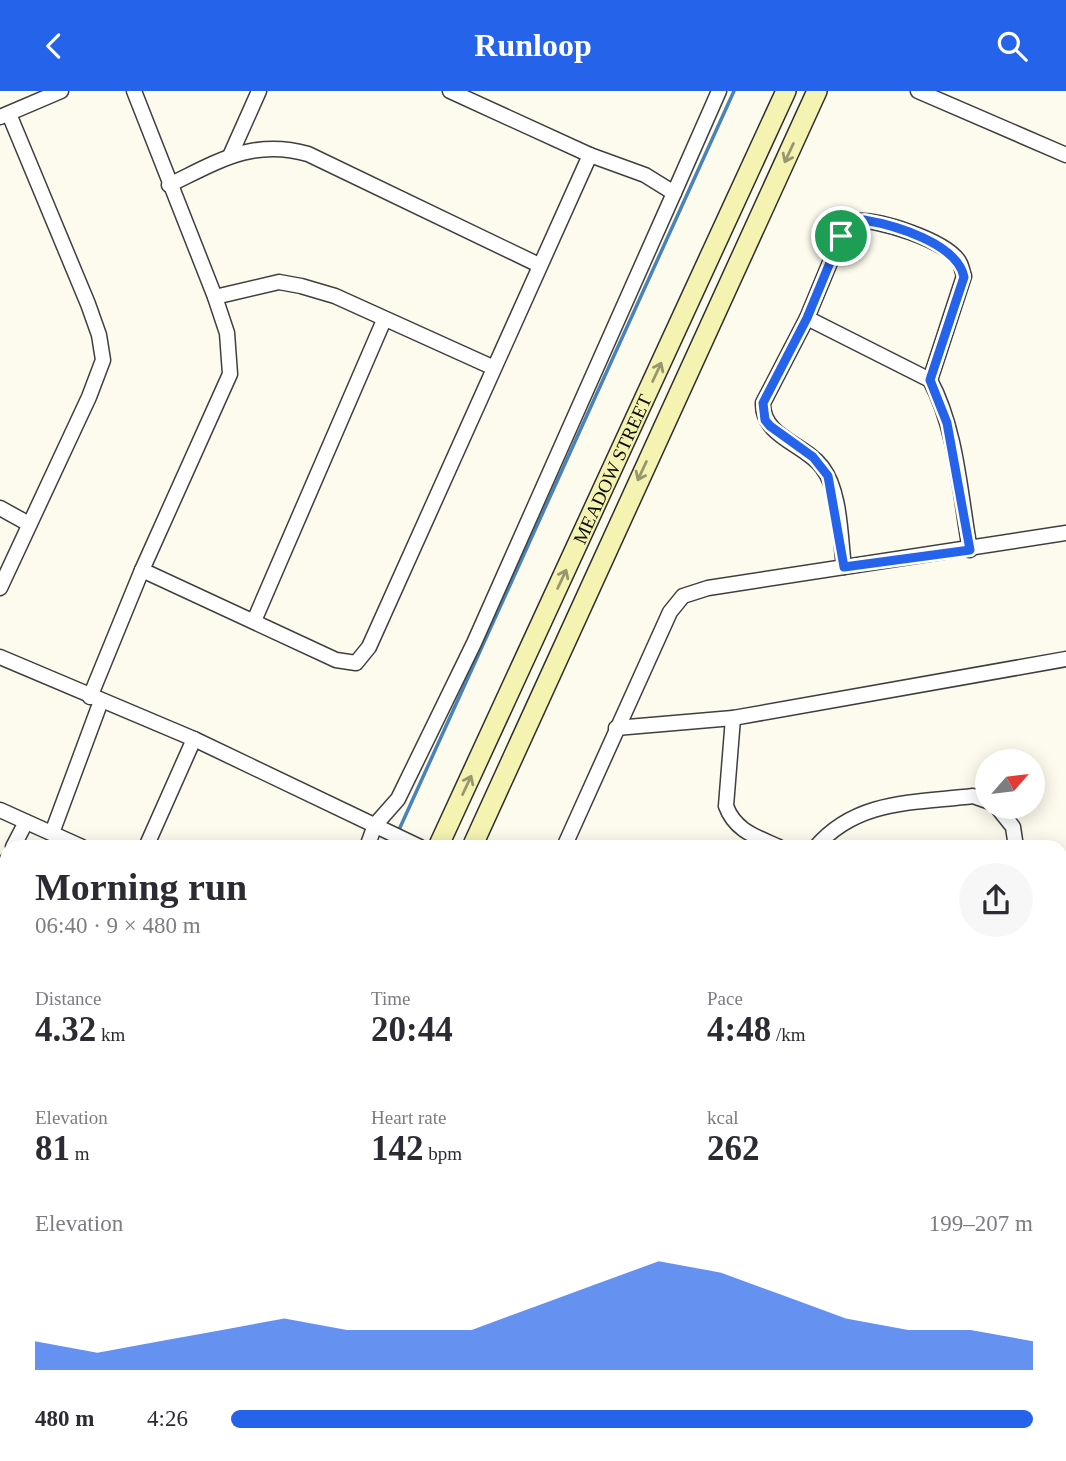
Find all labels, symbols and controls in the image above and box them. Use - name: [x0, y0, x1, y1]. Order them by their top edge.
- icon: back: [35, 27, 73, 65]
- text: Runloop: [474, 27, 592, 63]
- icon: search: [993, 27, 1031, 65]
- one-way arrow: [781, 142, 795, 163]
- pin: [811, 206, 871, 266]
- icon: arrive: [822, 217, 860, 255]
- one-way arrow: [651, 362, 664, 383]
- street label: MEADOW STREET: [569, 391, 655, 547]
- one-way arrow: [635, 459, 648, 481]
- one-way arrow: [556, 568, 569, 590]
- north arrow: [975, 749, 1045, 819]
- map controls: [975, 749, 1045, 819]
- one-way arrow: [461, 775, 474, 796]
- button: share: [959, 863, 1033, 937]
- text: Morning run: [35, 866, 247, 908]
- text: 06:40 · 9 × 480 m: [35, 913, 201, 938]
- text: Distance: [35, 988, 101, 1009]
- text: Time: [371, 988, 410, 1009]
- text: Pace: [707, 988, 743, 1009]
- text: 4.32: [35, 1010, 96, 1049]
- text: 20:44: [371, 1010, 453, 1049]
- text: 4:48: [707, 1010, 771, 1049]
- text: km: [96, 1024, 125, 1045]
- text: /km: [771, 1024, 805, 1045]
- text: Elevation: [35, 1107, 108, 1128]
- text: Heart rate: [371, 1107, 446, 1128]
- text: kcal: [707, 1107, 739, 1128]
- text: 81: [35, 1129, 70, 1168]
- text: 142: [371, 1129, 424, 1168]
- text: 262: [707, 1129, 760, 1168]
- text: m: [70, 1143, 90, 1164]
- text: bpm: [424, 1143, 462, 1164]
- text: Elevation: [35, 1211, 123, 1236]
- text: 199–207 m: [929, 1211, 1033, 1236]
- text: 480 m: [35, 1406, 94, 1431]
- text: 4:26: [147, 1406, 188, 1431]

